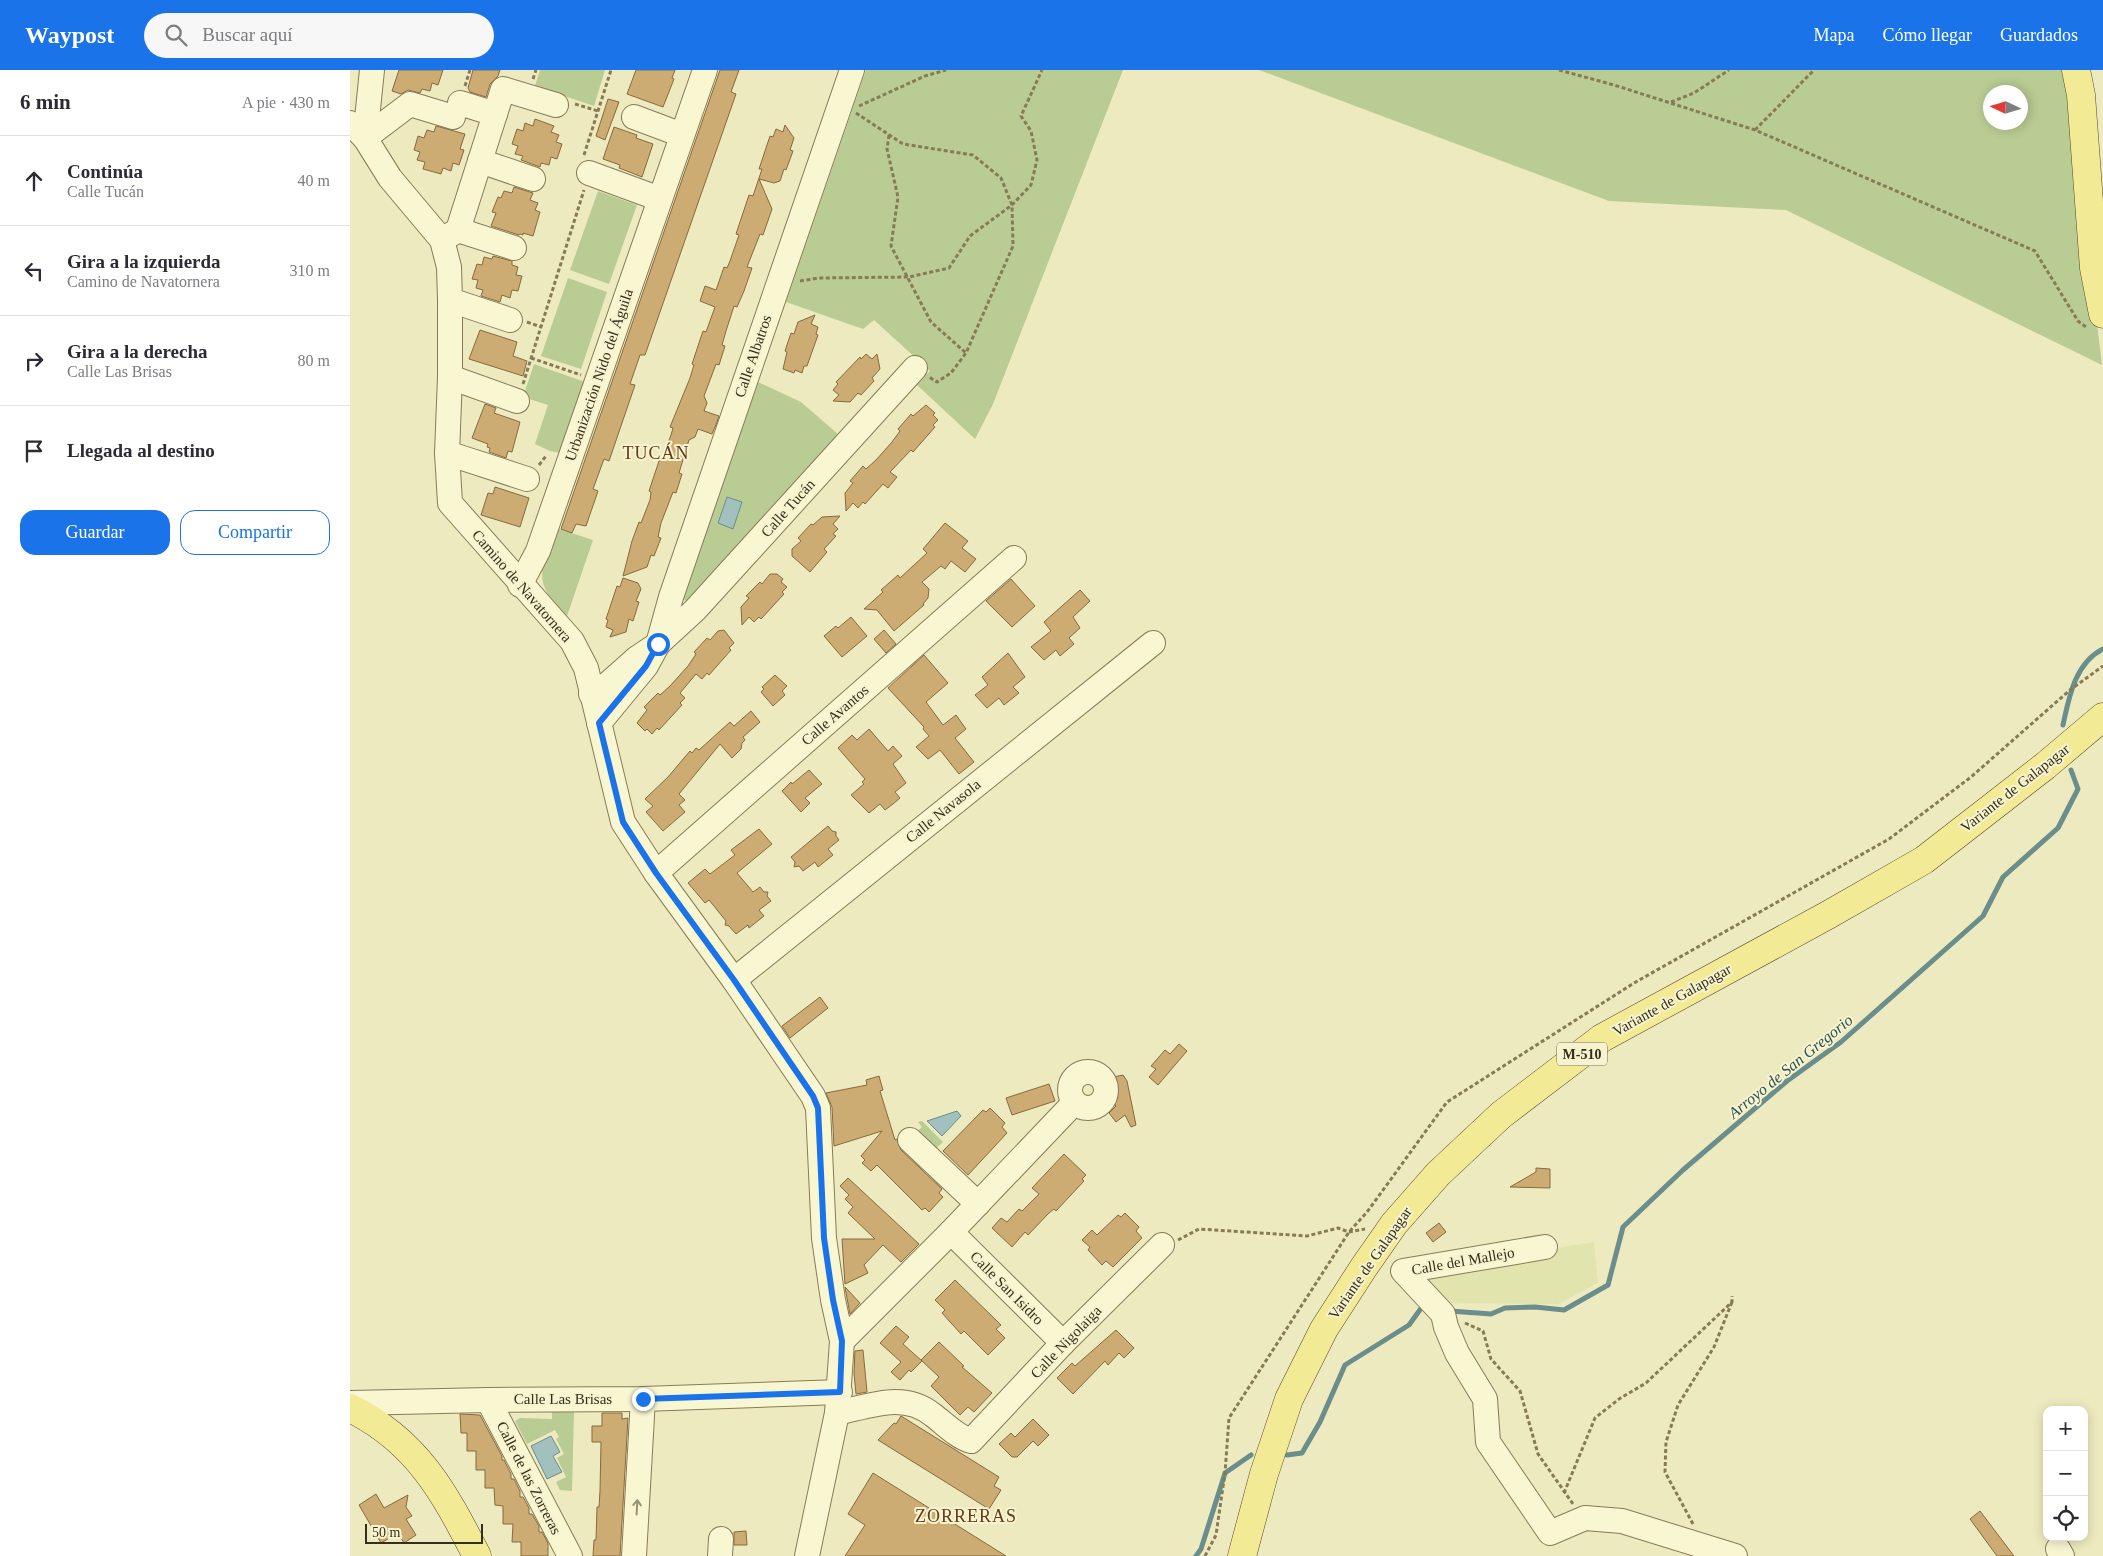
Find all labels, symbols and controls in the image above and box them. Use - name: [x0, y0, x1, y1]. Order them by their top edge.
- search box: [144, 13, 494, 58]
- icon: search: [162, 21, 190, 49]
- text: Waypost: [25, 22, 114, 48]
- text: Buscar aquí: [202, 24, 293, 45]
- text: Mapa: [1814, 25, 1855, 45]
- text: Cómo llegar: [1883, 25, 1972, 45]
- text: Guardados: [2000, 25, 2078, 45]
- north arrow: [1983, 85, 2028, 130]
- text: 6 min: [20, 90, 71, 114]
- text: A pie · 430 m: [242, 94, 330, 111]
- text: Continúa: [67, 161, 143, 182]
- icon: ahead: [20, 167, 48, 195]
- text: 40 m: [298, 172, 330, 189]
- text: Calle Tucán: [67, 183, 144, 200]
- text: Gira a la izquierda: [67, 251, 221, 272]
- icon: left: [20, 257, 48, 285]
- text: 310 m: [290, 262, 330, 279]
- text: Camino de Navatornera: [67, 273, 220, 290]
- street label: Urbanización Nido del Águila: [562, 286, 636, 463]
- street label: Calle Albatros: [731, 312, 775, 399]
- text: Gira a la derecha: [67, 341, 208, 362]
- icon: right: [20, 347, 48, 375]
- text: 80 m: [298, 352, 330, 369]
- text: Calle Las Brisas: [67, 363, 172, 380]
- icon: arrive: [20, 437, 48, 465]
- text: Llegada al destino: [67, 440, 215, 461]
- district label: TUCÁN: [623, 442, 690, 463]
- street label: Calle Tucán: [758, 475, 818, 540]
- button: Guardar: [20, 510, 170, 555]
- button: Compartir: [180, 510, 330, 555]
- street label: Camino de Navatornera: [469, 527, 575, 646]
- route start: [647, 633, 670, 656]
- street label: Calle Avantos: [798, 681, 872, 748]
- street label: Variante de Galapagar: [1958, 741, 2072, 835]
- street label: Calle Navasola: [903, 776, 984, 846]
- street label: Variante de Galapagar: [1610, 961, 1734, 1039]
- water label: Arroyo de San Gregorio: [1724, 1011, 1856, 1123]
- road number: M-510: [1557, 1042, 1607, 1066]
- street label: Variante de Galapagar: [1325, 1204, 1415, 1322]
- street label: Calle del Mallejo: [1410, 1244, 1516, 1278]
- street label: Calle San Isidro: [967, 1248, 1047, 1328]
- street label: Calle Nigolaiga: [1027, 1302, 1105, 1382]
- route end: [632, 1388, 655, 1411]
- street label: Calle Las Brisas: [514, 1391, 612, 1407]
- map controls: [2043, 1406, 2088, 1541]
- button: +: [2043, 1406, 2088, 1451]
- street label: Calle de las Zorreras: [494, 1419, 564, 1537]
- button: −: [2043, 1451, 2088, 1496]
- button: locate: [2043, 1496, 2088, 1541]
- one-way arrow: [632, 1500, 641, 1516]
- district label: ZORRERAS: [915, 1506, 1017, 1526]
- scale bar: [365, 1521, 482, 1544]
- text: 50 m: [372, 1525, 400, 1540]

